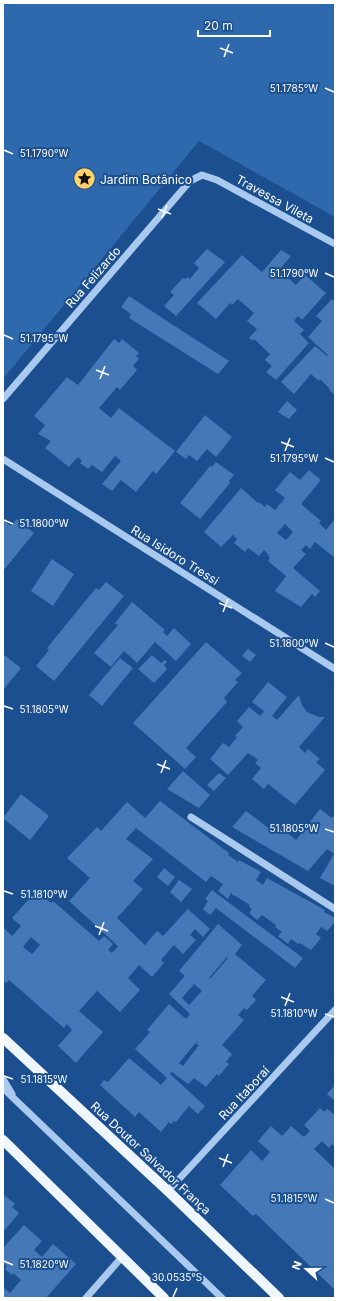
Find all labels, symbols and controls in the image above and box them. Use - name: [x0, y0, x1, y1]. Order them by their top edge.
- scale bar: [198, 12, 270, 38]
- text: 20 m: [204, 18, 233, 33]
- text: 51.1785°W: [270, 82, 318, 94]
- text: 51.1790°W: [20, 147, 68, 159]
- place icon: Jardim Botânico: [72, 166, 98, 192]
- place label: Jardim Botânico: [100, 172, 192, 187]
- street label: Travessa Vileta: [234, 172, 316, 226]
- street label: Rua Felizardo: [62, 243, 124, 311]
- text: 51.1790°W: [270, 267, 318, 279]
- text: 51.1795°W: [20, 332, 68, 344]
- text: 51.1795°W: [270, 452, 318, 464]
- text: 51.1800°W: [19, 517, 69, 529]
- street label: Rua Isidoro Tressi: [128, 522, 222, 588]
- text: 51.1800°W: [269, 637, 319, 649]
- text: 51.1805°W: [19, 703, 69, 715]
- text: 51.1805°W: [269, 822, 319, 834]
- text: 51.1810°W: [20, 888, 68, 900]
- text: 51.1810°W: [270, 1007, 318, 1019]
- street label: Rua Itaboraí: [215, 1063, 273, 1123]
- text: 51.1815°W: [21, 1073, 68, 1085]
- street label: Rua Doutor Salvador França: [88, 1098, 214, 1218]
- text: 51.1815°W: [271, 1192, 318, 1204]
- north arrow: [286, 1249, 326, 1289]
- text: 51.1820°W: [19, 1258, 69, 1270]
- text: N: [289, 1259, 305, 1272]
- text: 30.0535°S: [152, 1271, 202, 1283]

